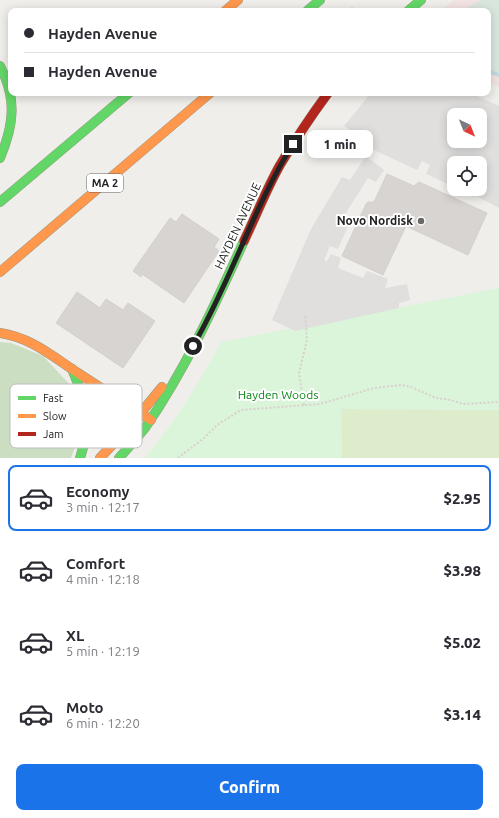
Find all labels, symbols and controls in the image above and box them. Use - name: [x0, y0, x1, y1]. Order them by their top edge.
- text: Hayden Avenue: [48, 25, 157, 42]
- text: Hayden Avenue: [48, 63, 157, 80]
- north arrow: [447, 108, 487, 148]
- map controls: [447, 108, 487, 196]
- callout: 1 min: [307, 130, 373, 158]
- route end: [284, 135, 302, 153]
- text: 1 min: [323, 137, 357, 151]
- button: locate: [447, 156, 487, 196]
- road number: MA 2: [87, 174, 123, 192]
- street label: HAYDEN AVENUE: [212, 180, 263, 271]
- place label: Novo Nordisk: [337, 214, 413, 227]
- marker: Novo Nordisk: [416, 216, 426, 226]
- route start: [184, 337, 202, 355]
- legend: [10, 384, 142, 448]
- park label: Hayden Woods: [238, 388, 318, 401]
- text: Fast: [43, 392, 64, 404]
- text: Slow: [43, 410, 67, 422]
- text: Jam: [43, 428, 64, 440]
- icon: car: [18, 480, 54, 516]
- text: Economy: [66, 483, 130, 500]
- text: $2.95: [443, 490, 481, 507]
- text: 3 min · 12:17: [66, 500, 140, 514]
- icon: car: [18, 552, 54, 588]
- text: Comfort: [66, 555, 125, 572]
- text: $3.98: [443, 562, 481, 579]
- text: 4 min · 12:18: [66, 572, 140, 586]
- icon: car: [18, 624, 54, 660]
- text: XL: [66, 627, 84, 644]
- text: $5.02: [443, 634, 481, 651]
- text: 5 min · 12:19: [66, 644, 140, 658]
- icon: car: [18, 696, 54, 732]
- text: Moto: [66, 699, 104, 716]
- text: $3.14: [443, 706, 481, 723]
- text: 6 min · 12:20: [66, 716, 140, 730]
- button: Confirm: [16, 764, 483, 810]

